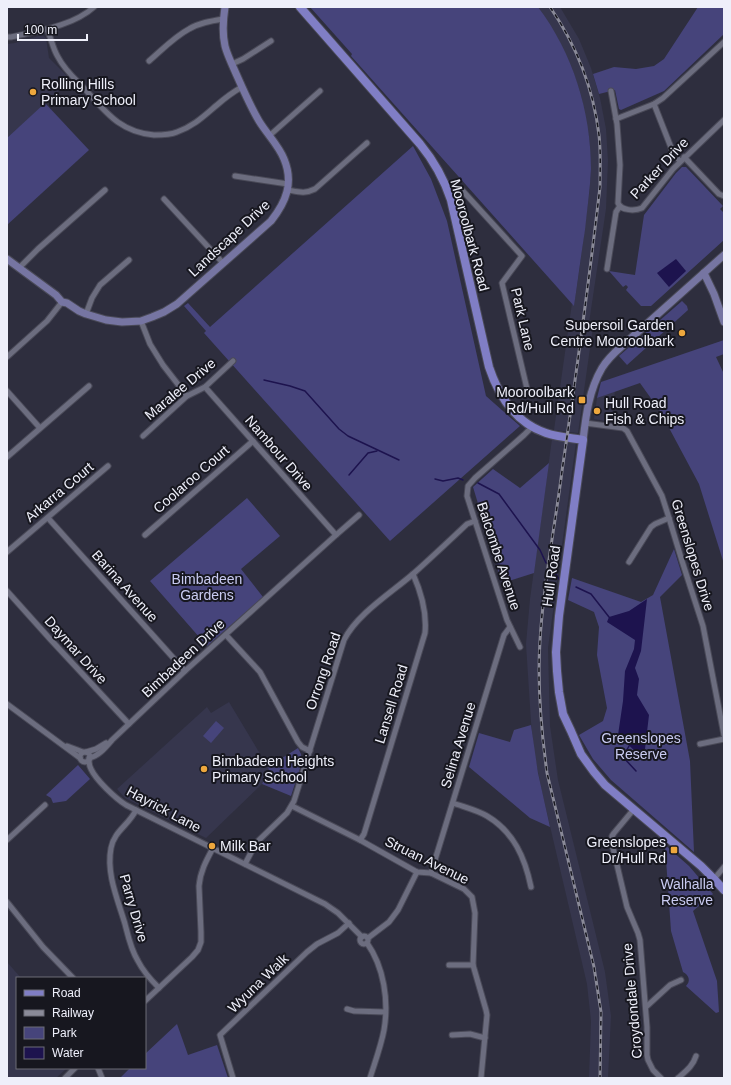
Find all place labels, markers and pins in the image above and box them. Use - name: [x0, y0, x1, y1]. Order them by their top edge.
- place label: Rolling Hills Primary School: [41, 76, 136, 108]
- marker: Rolling Hills Primary School: [28, 87, 38, 97]
- place label: Supersoil Garden Centre Mooroolbark: [550, 317, 675, 349]
- marker: Supersoil Garden Centre Mooroolbark: [677, 328, 687, 338]
- place label: Mooroolbark Rd/Hull Rd: [496, 384, 575, 416]
- marker: Mooroolbark Rd/Hull Rd: [577, 395, 587, 405]
- place label: Hull Road Fish & Chips: [605, 395, 684, 427]
- marker: Hull Road Fish & Chips: [592, 406, 602, 416]
- place label: Bimbadeen Heights Primary School: [212, 753, 334, 785]
- marker: Bimbadeen Heights Primary School: [199, 764, 209, 774]
- place label: Greenslopes Dr/Hull Rd: [587, 834, 666, 866]
- place label: Milk Bar: [220, 838, 271, 854]
- marker: Milk Bar: [207, 841, 217, 851]
- marker: Greenslopes Dr/Hull Rd: [669, 845, 679, 855]

